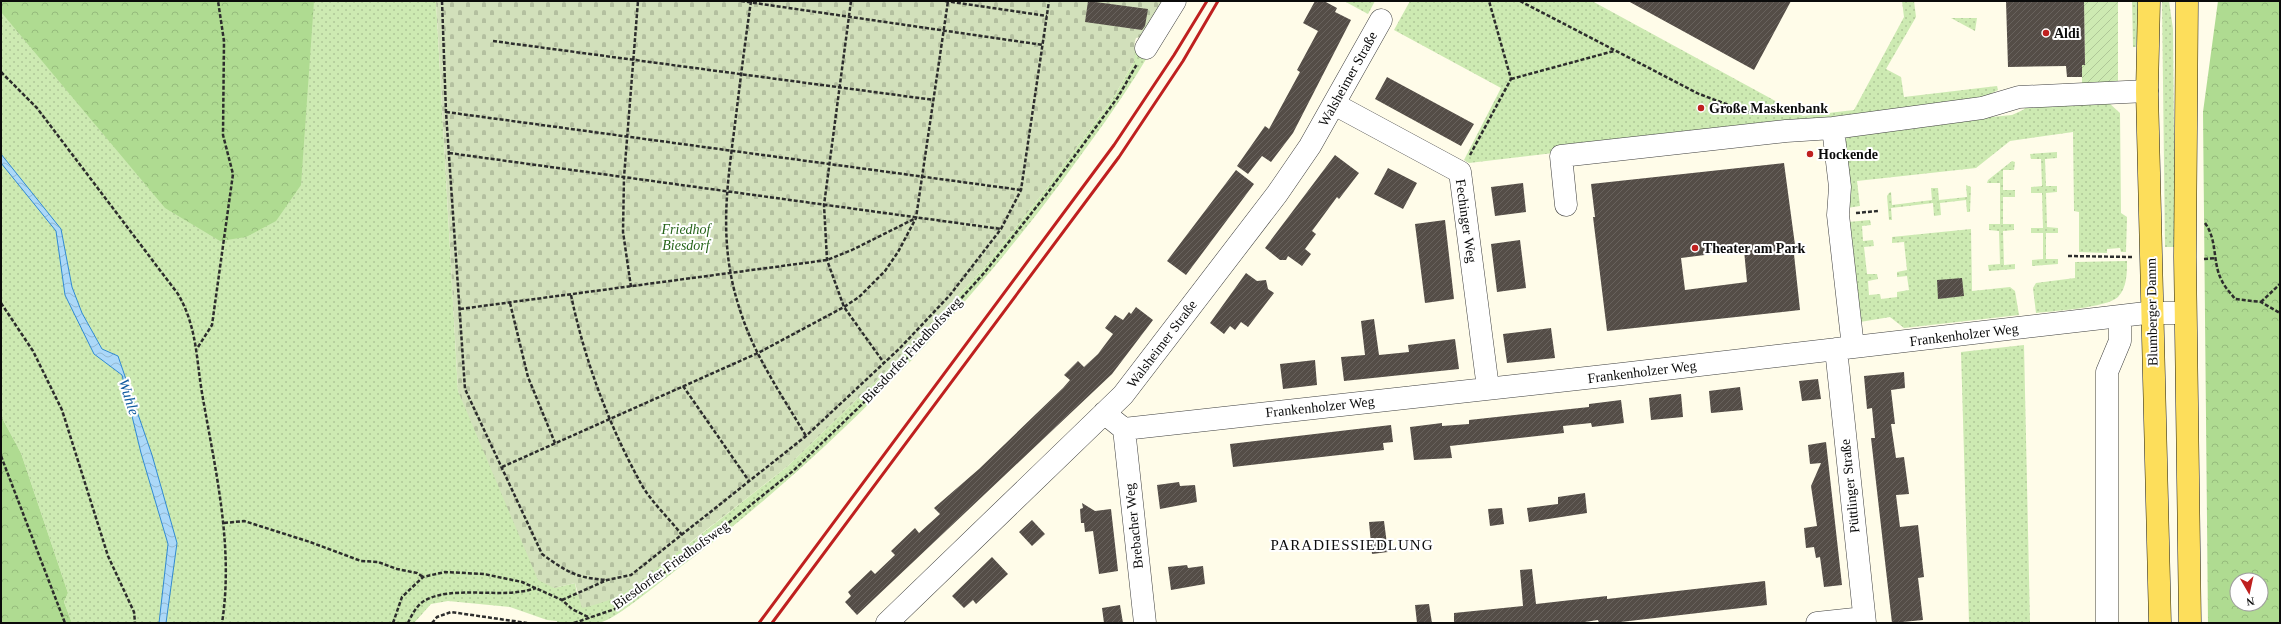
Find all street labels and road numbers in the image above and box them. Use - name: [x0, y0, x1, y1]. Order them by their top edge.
- street label: Walsheimer Straße: [1316, 29, 1380, 129]
- street label: Fechinger Weg: [1453, 178, 1479, 264]
- street label: Blumberger Damm: [2144, 258, 2160, 366]
- street label: Biesdorfer Friedhofsweg: [859, 294, 965, 406]
- street label: Walsheimer Straße: [1124, 297, 1200, 391]
- street label: Frankenholzer Weg: [1909, 321, 2019, 349]
- street label: Frankenholzer Weg: [1587, 358, 1697, 386]
- street label: Frankenholzer Weg: [1265, 394, 1375, 420]
- street label: Püttlinger Straße: [1838, 438, 1862, 534]
- street label: Brebacher Weg: [1122, 482, 1146, 570]
- street label: Biesdorfer Friedhofsweg: [610, 518, 732, 612]

